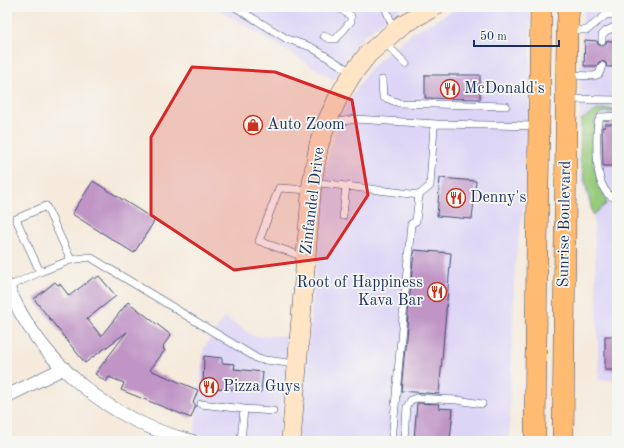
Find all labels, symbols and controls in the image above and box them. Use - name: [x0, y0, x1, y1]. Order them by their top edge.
- scale bar: [474, 22, 559, 48]
- text: 50 m: [480, 30, 507, 43]
- restaurant icon: McDonald's: [439, 78, 461, 100]
- place label: McDonald's: [464, 81, 545, 97]
- shop icon: Auto Zoom: [242, 114, 264, 136]
- place label: Auto Zoom: [267, 117, 345, 133]
- street label: Zinfandel Drive: [298, 146, 328, 256]
- street label: Sunrise Boulevard: [556, 160, 574, 288]
- restaurant icon: Denny's: [445, 187, 467, 209]
- place label: Denny's: [470, 190, 526, 206]
- place label: Root of Happiness Kava Bar: [297, 275, 423, 309]
- restaurant icon: Root of Happiness Kava Bar: [426, 281, 448, 303]
- restaurant icon: Pizza Guys: [198, 376, 220, 398]
- place label: Pizza Guys: [223, 379, 300, 395]

